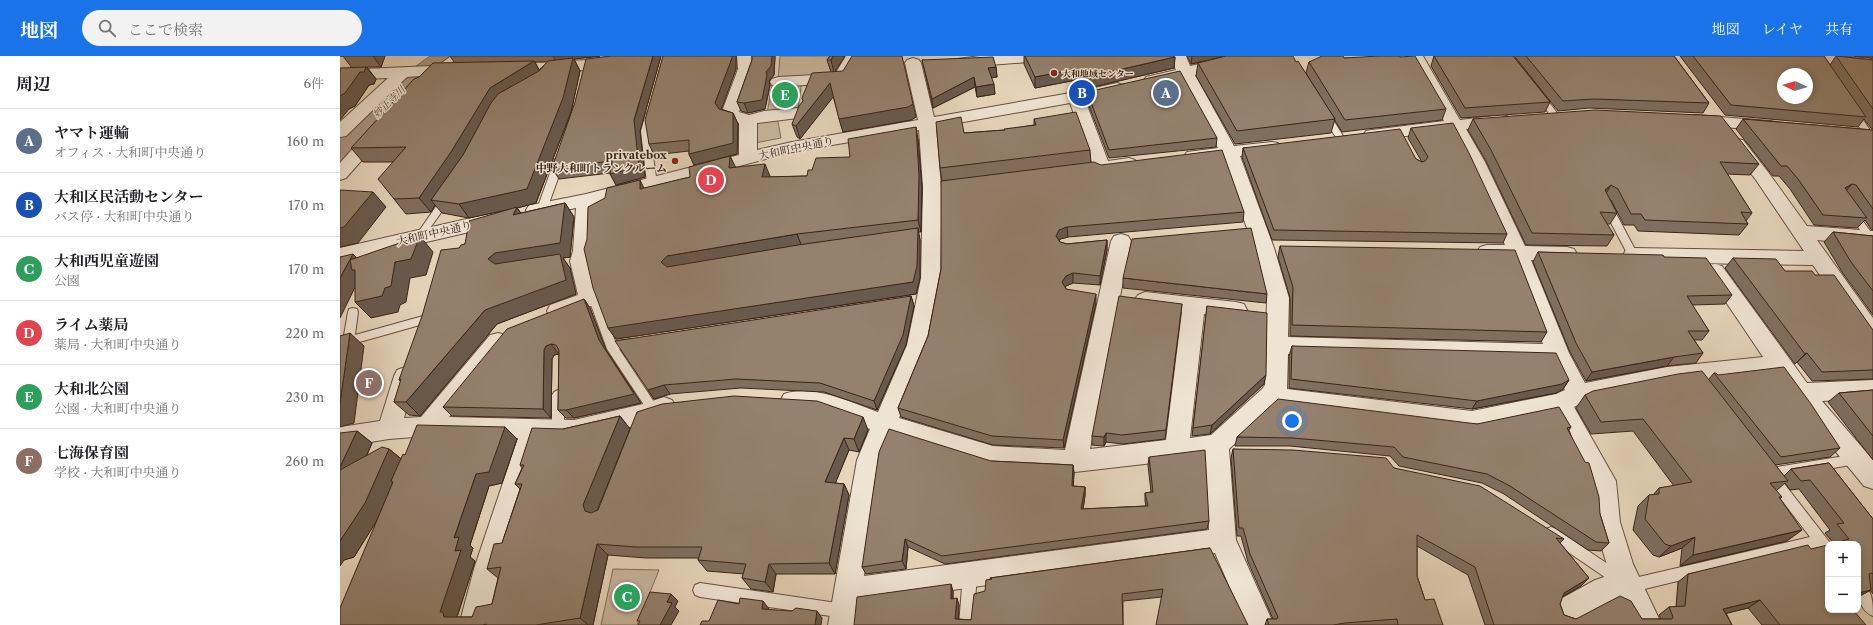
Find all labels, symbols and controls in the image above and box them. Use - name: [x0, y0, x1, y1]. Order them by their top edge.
- search box: [82, 10, 362, 46]
- icon: search: [96, 17, 118, 39]
- text: 地図: [20, 19, 58, 42]
- text: ここで検索: [128, 20, 203, 39]
- text: 地図: [1712, 20, 1740, 38]
- text: レイヤ: [1762, 20, 1803, 38]
- text: 共有: [1825, 20, 1853, 38]
- marker: 大和地域センター: [1049, 68, 1059, 78]
- place label: 大和地域センター: [1062, 68, 1134, 79]
- north arrow: [1777, 68, 1813, 104]
- text: 周辺: [16, 74, 50, 94]
- text: 6件: [303, 75, 324, 91]
- pin: B: [1069, 78, 1095, 108]
- pin: A: [1153, 78, 1179, 108]
- pin: E: [772, 80, 798, 110]
- water label: 妙正寺川: [370, 83, 408, 121]
- text: ヤマト運輸: [54, 123, 129, 142]
- text: A: [24, 133, 34, 149]
- text: 160 m: [287, 133, 324, 149]
- street label: 大和町中央通り: [757, 133, 835, 163]
- text: オフィス · 大和町中央通り: [54, 144, 206, 160]
- place label: privatebox 中野大和町トランクルーム: [536, 148, 668, 175]
- marker: privatebox 中野大和町トランクルーム: [670, 156, 680, 166]
- pin: D: [698, 165, 724, 195]
- text: 大和区民活動センター: [54, 187, 203, 206]
- text: B: [24, 197, 34, 213]
- text: 170 m: [288, 197, 324, 213]
- text: バス停 · 大和町中央通り: [54, 208, 195, 224]
- street label: 大和町中央通り: [395, 218, 473, 248]
- text: 大和西児童遊園: [54, 251, 159, 270]
- text: C: [24, 261, 34, 277]
- text: 170 m: [288, 261, 324, 277]
- text: 公園: [54, 272, 80, 288]
- text: ライム薬局: [54, 315, 129, 334]
- text: D: [23, 325, 35, 341]
- text: 220 m: [285, 325, 324, 341]
- text: 薬局 · 大和町中央通り: [54, 336, 182, 352]
- pin: F: [356, 368, 382, 398]
- text: 大和北公園: [54, 379, 129, 398]
- text: E: [24, 389, 34, 405]
- text: 230 m: [286, 389, 324, 405]
- text: 公園 · 大和町中央通り: [54, 400, 182, 416]
- your location: [1282, 411, 1302, 431]
- text: 七海保育園: [54, 443, 129, 462]
- text: F: [25, 453, 33, 469]
- text: 260 m: [285, 453, 324, 469]
- text: 学校 · 大和町中央通り: [54, 464, 182, 480]
- map controls: [1825, 541, 1861, 613]
- button: +: [1825, 541, 1861, 577]
- button: −: [1825, 577, 1861, 613]
- pin: C: [614, 582, 640, 612]

